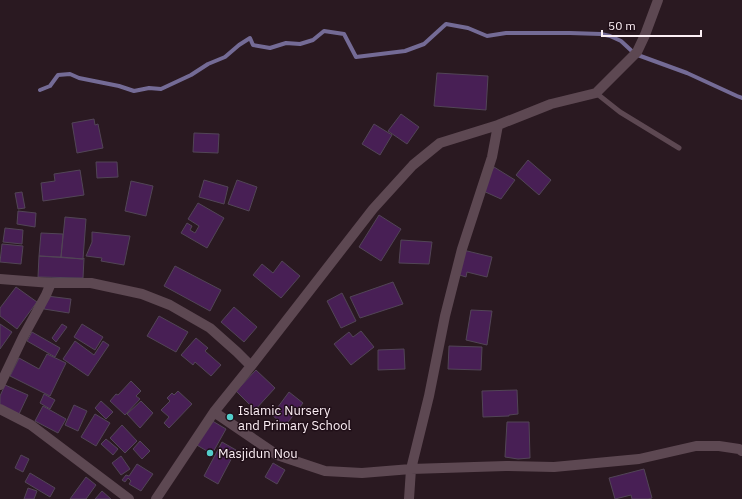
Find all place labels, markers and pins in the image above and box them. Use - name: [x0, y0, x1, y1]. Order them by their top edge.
- place label: Islamic Nursery and Primary School: [238, 402, 351, 434]
- marker: Islamic Nursery and Primary School: [225, 412, 235, 422]
- place label: Masjidun Nou: [218, 445, 298, 462]
- marker: Masjidun Nou: [205, 448, 215, 458]

